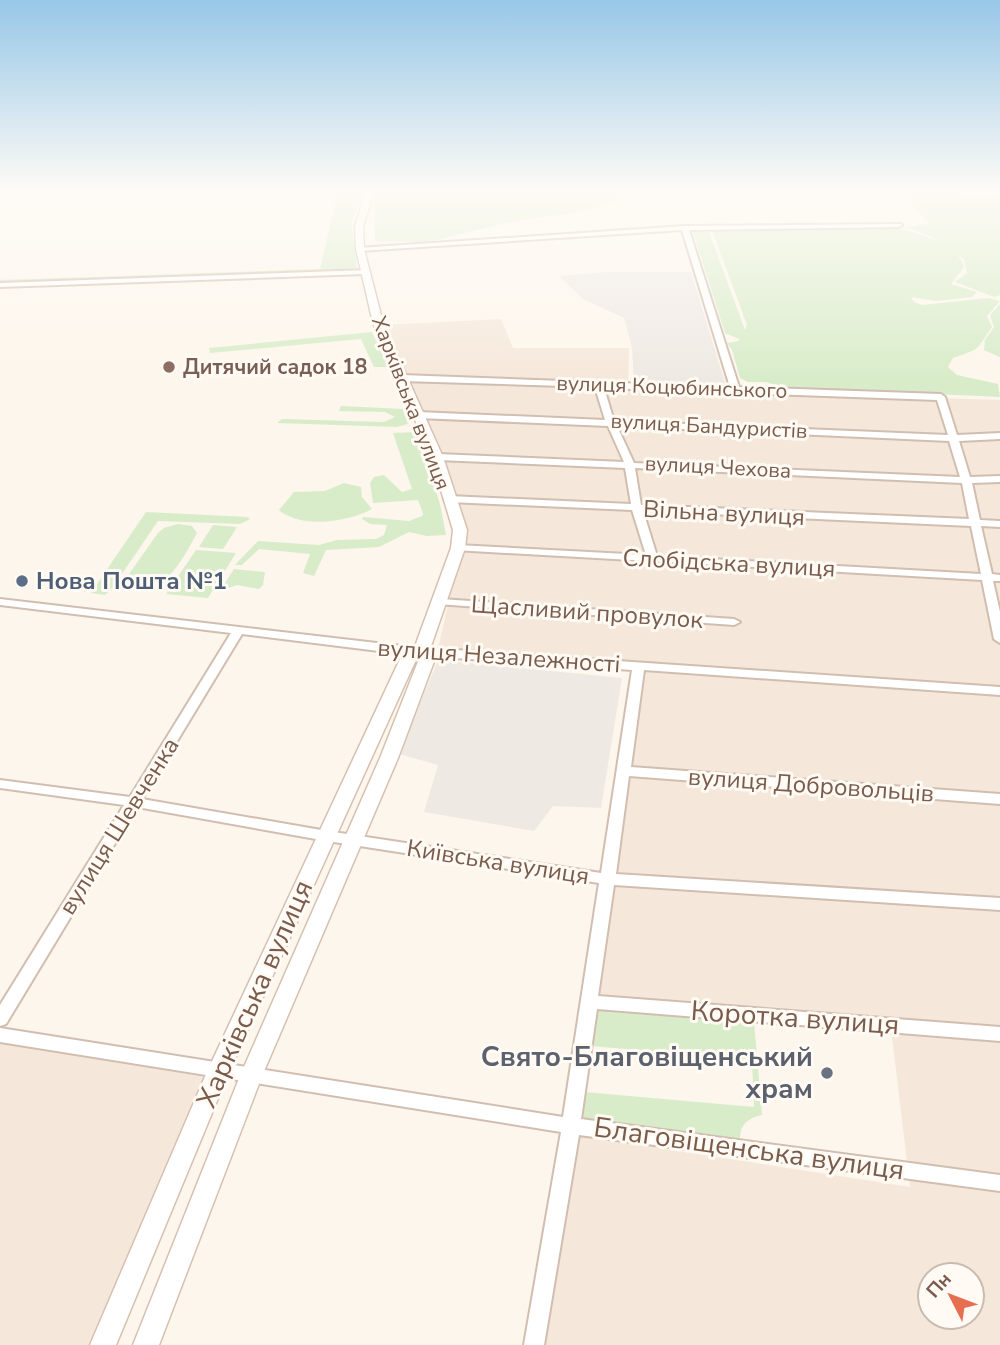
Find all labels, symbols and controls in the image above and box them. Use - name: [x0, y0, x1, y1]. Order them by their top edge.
- street label: Харківська вулиця: [365, 312, 457, 494]
- place label: Дитячий садок 18: [183, 353, 367, 381]
- marker: Дитячий садок 18: [161, 359, 177, 375]
- street label: вулиця Коцюбинського: [556, 369, 788, 405]
- street label: вулиця Бандуристів: [610, 407, 808, 445]
- street label: вулиця Чехова: [644, 449, 792, 485]
- street label: Вільна вулиця: [642, 493, 806, 533]
- street label: Слобідська вулиця: [622, 541, 836, 585]
- place label: Нова Пошта №1: [36, 565, 227, 597]
- marker: Нова Пошта №1: [14, 573, 30, 589]
- street label: Щасливий провулок: [470, 588, 704, 636]
- street label: вулиця Незалежності: [376, 632, 622, 680]
- street label: вулиця Шевченка: [51, 731, 187, 921]
- street label: вулиця Добровольців: [687, 760, 935, 810]
- street label: Київська вулиця: [404, 832, 592, 892]
- street label: Харківська вулиця: [188, 874, 322, 1114]
- street label: Коротка вулиця: [689, 992, 901, 1044]
- place label: Свято-Благовіщенський храм: [481, 1038, 813, 1108]
- marker: Свято-Благовіщенський храм: [819, 1065, 835, 1081]
- street label: Благовіщенська вулиця: [591, 1108, 907, 1190]
- north arrow: [916, 1261, 986, 1331]
- text: Пн: [921, 1267, 958, 1304]

